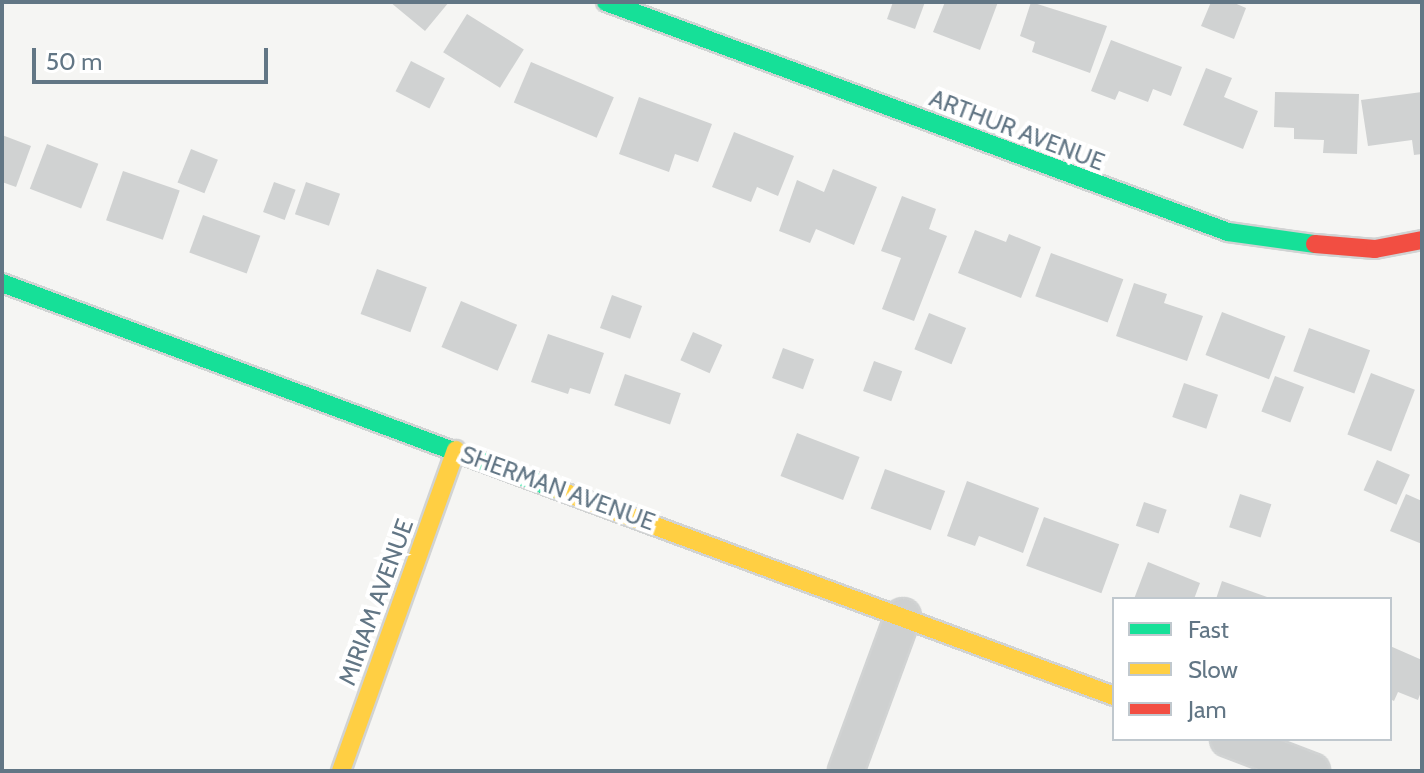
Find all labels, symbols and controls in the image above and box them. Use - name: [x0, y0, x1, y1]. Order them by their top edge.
- scale bar: [36, 32, 272, 82]
- text: 50 m: [46, 47, 102, 76]
- street label: ARTHUR AVENUE: [925, 83, 1109, 177]
- street label: SHERMAN AVENUE: [457, 440, 659, 536]
- street label: MIRIAM AVENUE: [333, 515, 419, 689]
- legend: [1112, 597, 1392, 741]
- text: Fast: [1188, 615, 1229, 644]
- text: Slow: [1188, 655, 1238, 684]
- text: Jam: [1188, 695, 1226, 724]

